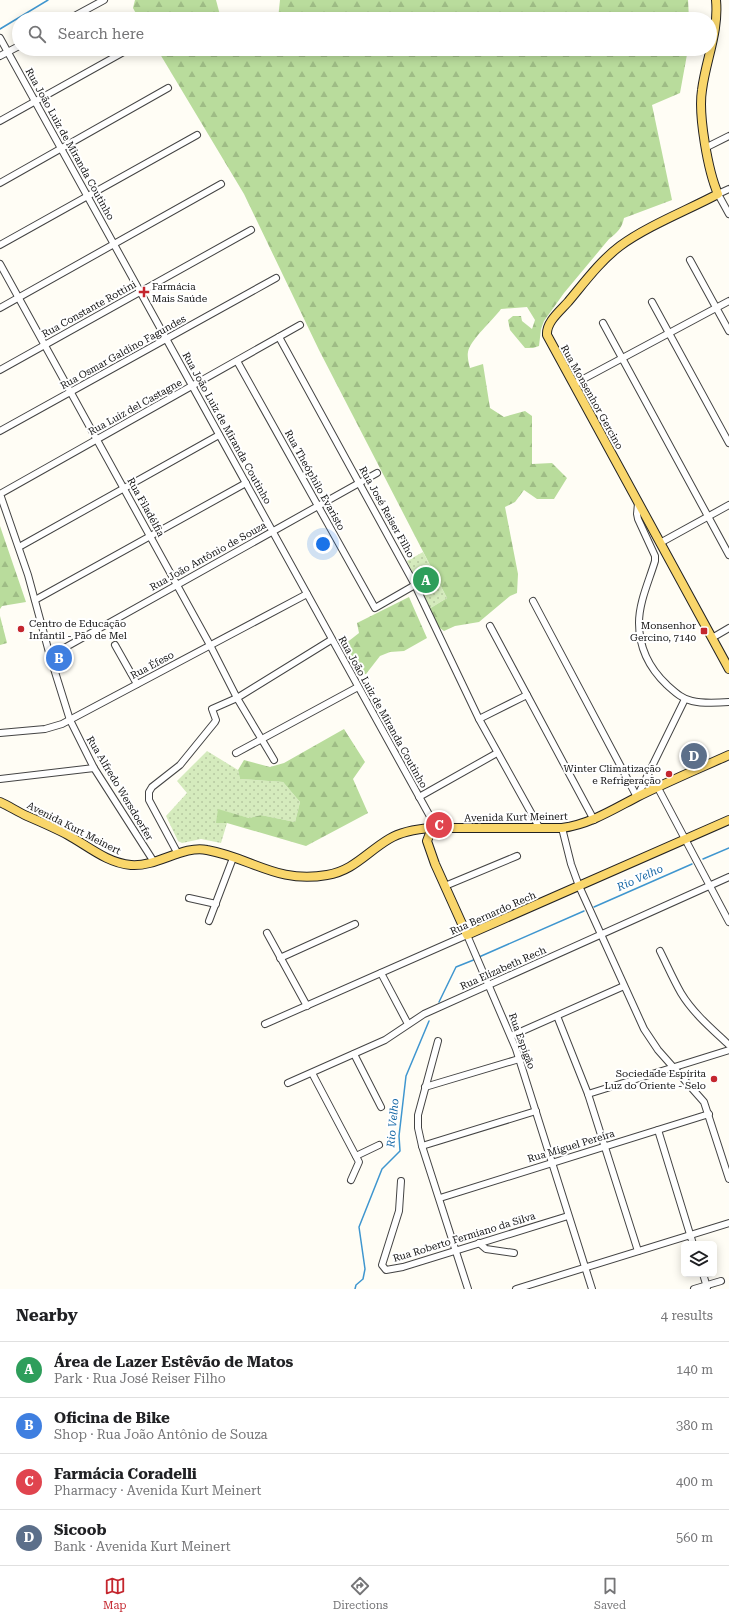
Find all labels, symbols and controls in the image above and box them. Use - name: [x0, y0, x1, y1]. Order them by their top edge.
- search box: [12, 12, 717, 56]
- icon: search: [26, 23, 48, 45]
- text: Search here: [58, 25, 144, 43]
- street label: Rua João Luiz de Miranda Coutinho: [23, 66, 117, 222]
- street label: Rua Constante Rottini: [40, 278, 138, 340]
- place label: Farmácia Mais Saúde: [152, 281, 208, 304]
- marker: Farmácia Mais Saúde: [139, 287, 149, 297]
- street label: Rua Osmar Galdino Fagundes: [58, 313, 188, 391]
- street label: Rua Monsenhor Gercino: [559, 343, 625, 451]
- street label: Rua João Luiz de Miranda Coutinho: [180, 350, 274, 506]
- street label: Rua Luiz del Castagne: [86, 376, 184, 437]
- street label: Rua Theóphilo Evaristo: [283, 428, 347, 532]
- street label: Rua José Reiser Filho: [357, 464, 417, 560]
- street label: Rua Filadélfia: [125, 476, 167, 539]
- street label: Rua João Antônio de Souza: [148, 519, 269, 593]
- your location: [313, 534, 333, 554]
- pin: A: [413, 565, 439, 595]
- place label: Centro de Educação Infantil - Pão de Mel: [29, 618, 127, 641]
- place label: Monsenhor Gercino, 7140: [630, 620, 696, 643]
- marker: Centro de Educação Infantil - Pão de Mel: [16, 624, 26, 634]
- marker: Monsenhor Gercino, 7140: [699, 626, 709, 636]
- street label: Rua João Luiz de Miranda Coutinho: [336, 634, 430, 790]
- pin: B: [46, 643, 72, 673]
- street label: Rua Éfeso: [128, 649, 176, 681]
- street label: Rua Alfredo Wersdoerfer: [85, 734, 155, 842]
- pin: D: [681, 741, 707, 771]
- place label: Winter Climatização e Refrigeração: [564, 763, 661, 786]
- marker: Winter Climatização e Refrigeração: [664, 769, 674, 779]
- street label: Avenida Kurt Meinert: [25, 800, 123, 857]
- pin: C: [426, 810, 452, 840]
- street label: Avenida Kurt Meinert: [464, 811, 568, 823]
- water label: Rio Velho: [614, 862, 665, 894]
- street label: Rua Bernardo Rech: [448, 889, 538, 937]
- street label: Rua Elizabeth Rech: [458, 944, 548, 992]
- street label: Rua Espigão: [507, 1011, 537, 1071]
- place label: Sociedade Espírita Luz do Oriente - Selo: [604, 1068, 707, 1091]
- marker: Sociedade Espírita Luz do Oriente - Selo: [709, 1074, 719, 1084]
- water label: Rio Velho: [384, 1098, 402, 1149]
- street label: Rua Miguel Pereira: [526, 1127, 616, 1164]
- street label: Rua Roberto Fermiano da Silva: [391, 1210, 537, 1264]
- map controls: [681, 1241, 717, 1277]
- button: layers: [681, 1241, 717, 1277]
- text: Nearby: [16, 1305, 78, 1325]
- text: 4 results: [661, 1308, 713, 1323]
- text: Área de Lazer Estêvão de Matos: [54, 1353, 293, 1371]
- text: A: [24, 1362, 34, 1377]
- text: 140 m: [676, 1362, 713, 1377]
- text: Park · Rua José Reiser Filho: [54, 1371, 226, 1386]
- text: Oficina de Bike: [54, 1409, 170, 1427]
- text: B: [24, 1418, 34, 1433]
- text: 380 m: [676, 1418, 713, 1433]
- text: Shop · Rua João Antônio de Souza: [54, 1427, 268, 1442]
- text: Farmácia Coradelli: [54, 1465, 197, 1483]
- text: C: [24, 1474, 34, 1489]
- text: 400 m: [676, 1474, 713, 1489]
- text: Pharmacy · Avenida Kurt Meinert: [54, 1483, 261, 1498]
- text: Sicoob: [54, 1521, 106, 1539]
- text: D: [24, 1530, 34, 1545]
- text: 560 m: [676, 1530, 713, 1545]
- text: Bank · Avenida Kurt Meinert: [54, 1539, 231, 1554]
- tab: Map: [103, 1575, 127, 1612]
- tab: Directions: [333, 1575, 388, 1612]
- tab: Saved: [594, 1575, 626, 1612]

